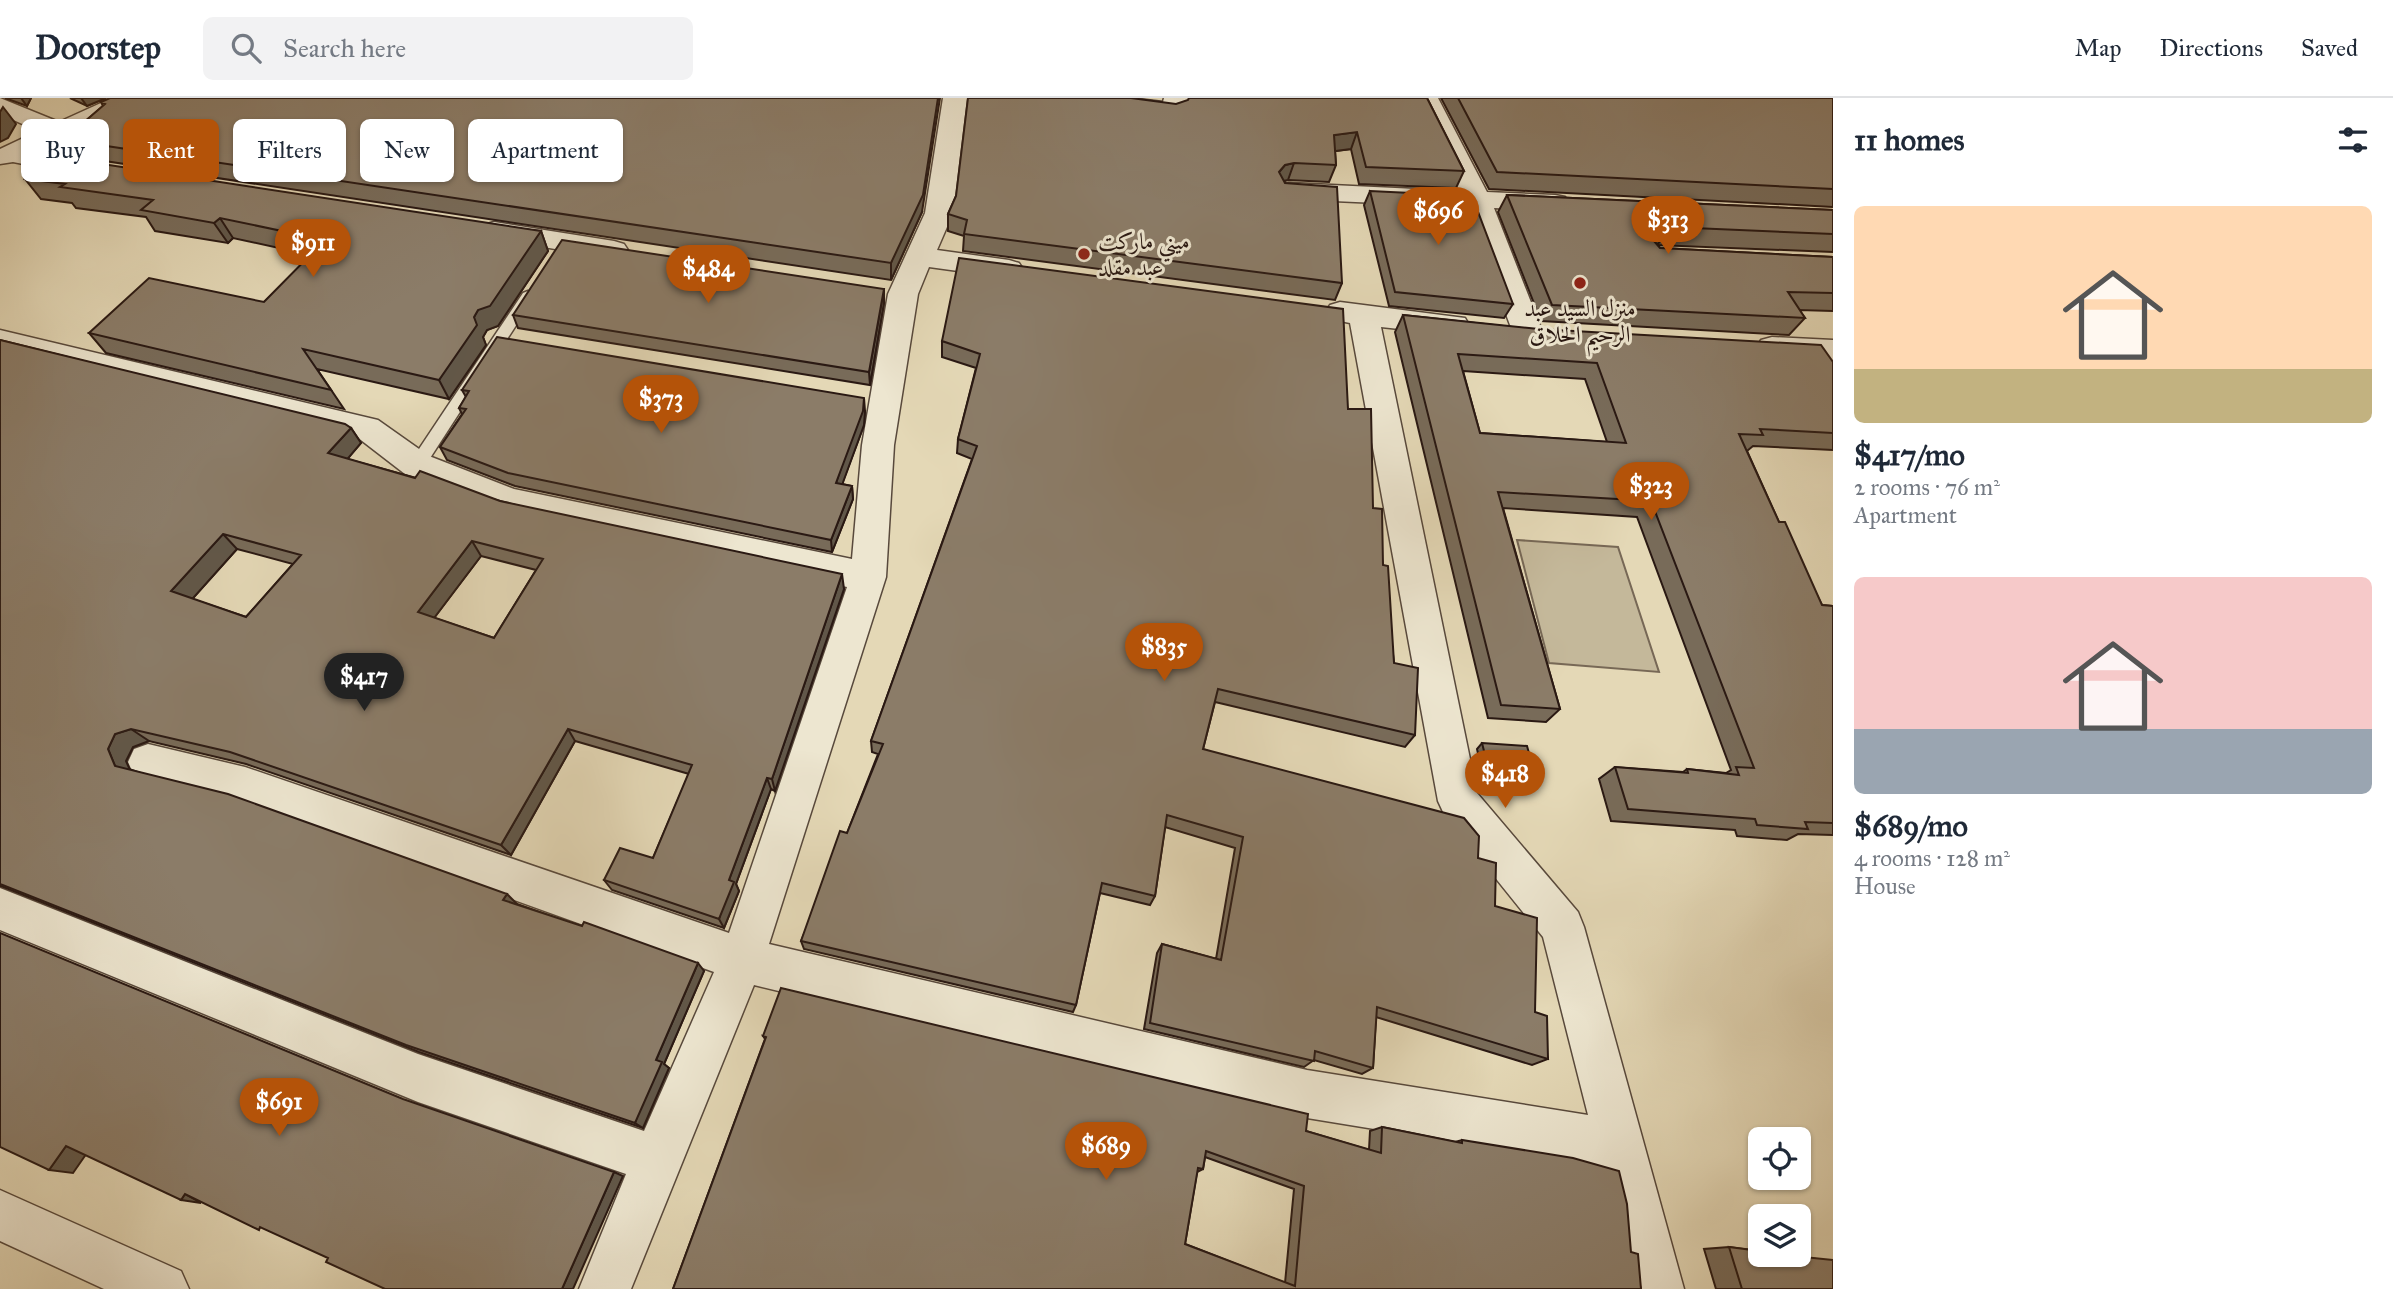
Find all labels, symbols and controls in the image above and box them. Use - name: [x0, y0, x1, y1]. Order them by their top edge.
- search box: [203, 17, 693, 80]
- text: Doorstep: [35, 28, 161, 68]
- icon: search: [227, 29, 265, 67]
- text: Search here: [283, 32, 406, 64]
- text: Map: [2075, 33, 2122, 63]
- text: Directions: [2160, 33, 2263, 63]
- text: Saved: [2301, 33, 2358, 63]
- chip: Buy: [21, 119, 109, 182]
- chip: Rent: [123, 119, 219, 182]
- chip: Filters: [233, 119, 346, 182]
- chip: New: [360, 119, 454, 182]
- chip: Apartment: [468, 119, 623, 182]
- icon: filters: [2334, 121, 2372, 159]
- text: 11 homes: [1854, 122, 1965, 158]
- pin: $696: [1397, 188, 1479, 247]
- text: $696: [1413, 196, 1463, 224]
- pin: $313: [1627, 197, 1709, 256]
- text: $313: [1647, 205, 1689, 233]
- pin: $911: [272, 220, 354, 279]
- place label: ميني ماركت عبد مقلد: [1098, 227, 1190, 281]
- text: $911: [291, 228, 335, 256]
- pin: $484: [667, 246, 749, 305]
- marker: ميني ماركت عبد مقلد: [1076, 246, 1092, 262]
- icon: home: [2050, 252, 2176, 378]
- text: $484: [682, 254, 734, 282]
- marker: منزل السيد عبد الرحيم الحلاق: [1572, 275, 1588, 291]
- place label: منزل السيد عبد الرحيم الحلاق: [1524, 294, 1636, 357]
- pin: $373: [620, 376, 702, 435]
- text: $373: [639, 384, 683, 412]
- text: $417/mo: [1854, 437, 1965, 473]
- pin: $323: [1610, 462, 1692, 522]
- text: $323: [1629, 471, 1673, 499]
- text: 2 rooms · 76 m²: [1854, 473, 2000, 501]
- text: Apartment: [1854, 501, 1957, 529]
- icon: home: [2050, 623, 2176, 749]
- pin: $835: [1123, 624, 1205, 683]
- text: $835: [1141, 632, 1187, 660]
- pin: $417: [323, 654, 405, 713]
- text: $417: [340, 662, 388, 690]
- pin: $418: [1464, 750, 1546, 810]
- text: $418: [1481, 759, 1529, 787]
- text: $689/mo: [1854, 808, 1968, 844]
- text: 4 rooms · 128 m²: [1854, 844, 2010, 872]
- text: House: [1854, 872, 1916, 900]
- pin: $691: [238, 1079, 320, 1138]
- text: $691: [256, 1087, 302, 1115]
- pin: $689: [1065, 1122, 1147, 1182]
- map controls: [1748, 1127, 1811, 1267]
- button: locate: [1748, 1127, 1811, 1190]
- text: $689: [1081, 1131, 1131, 1159]
- button: layers: [1748, 1204, 1811, 1267]

